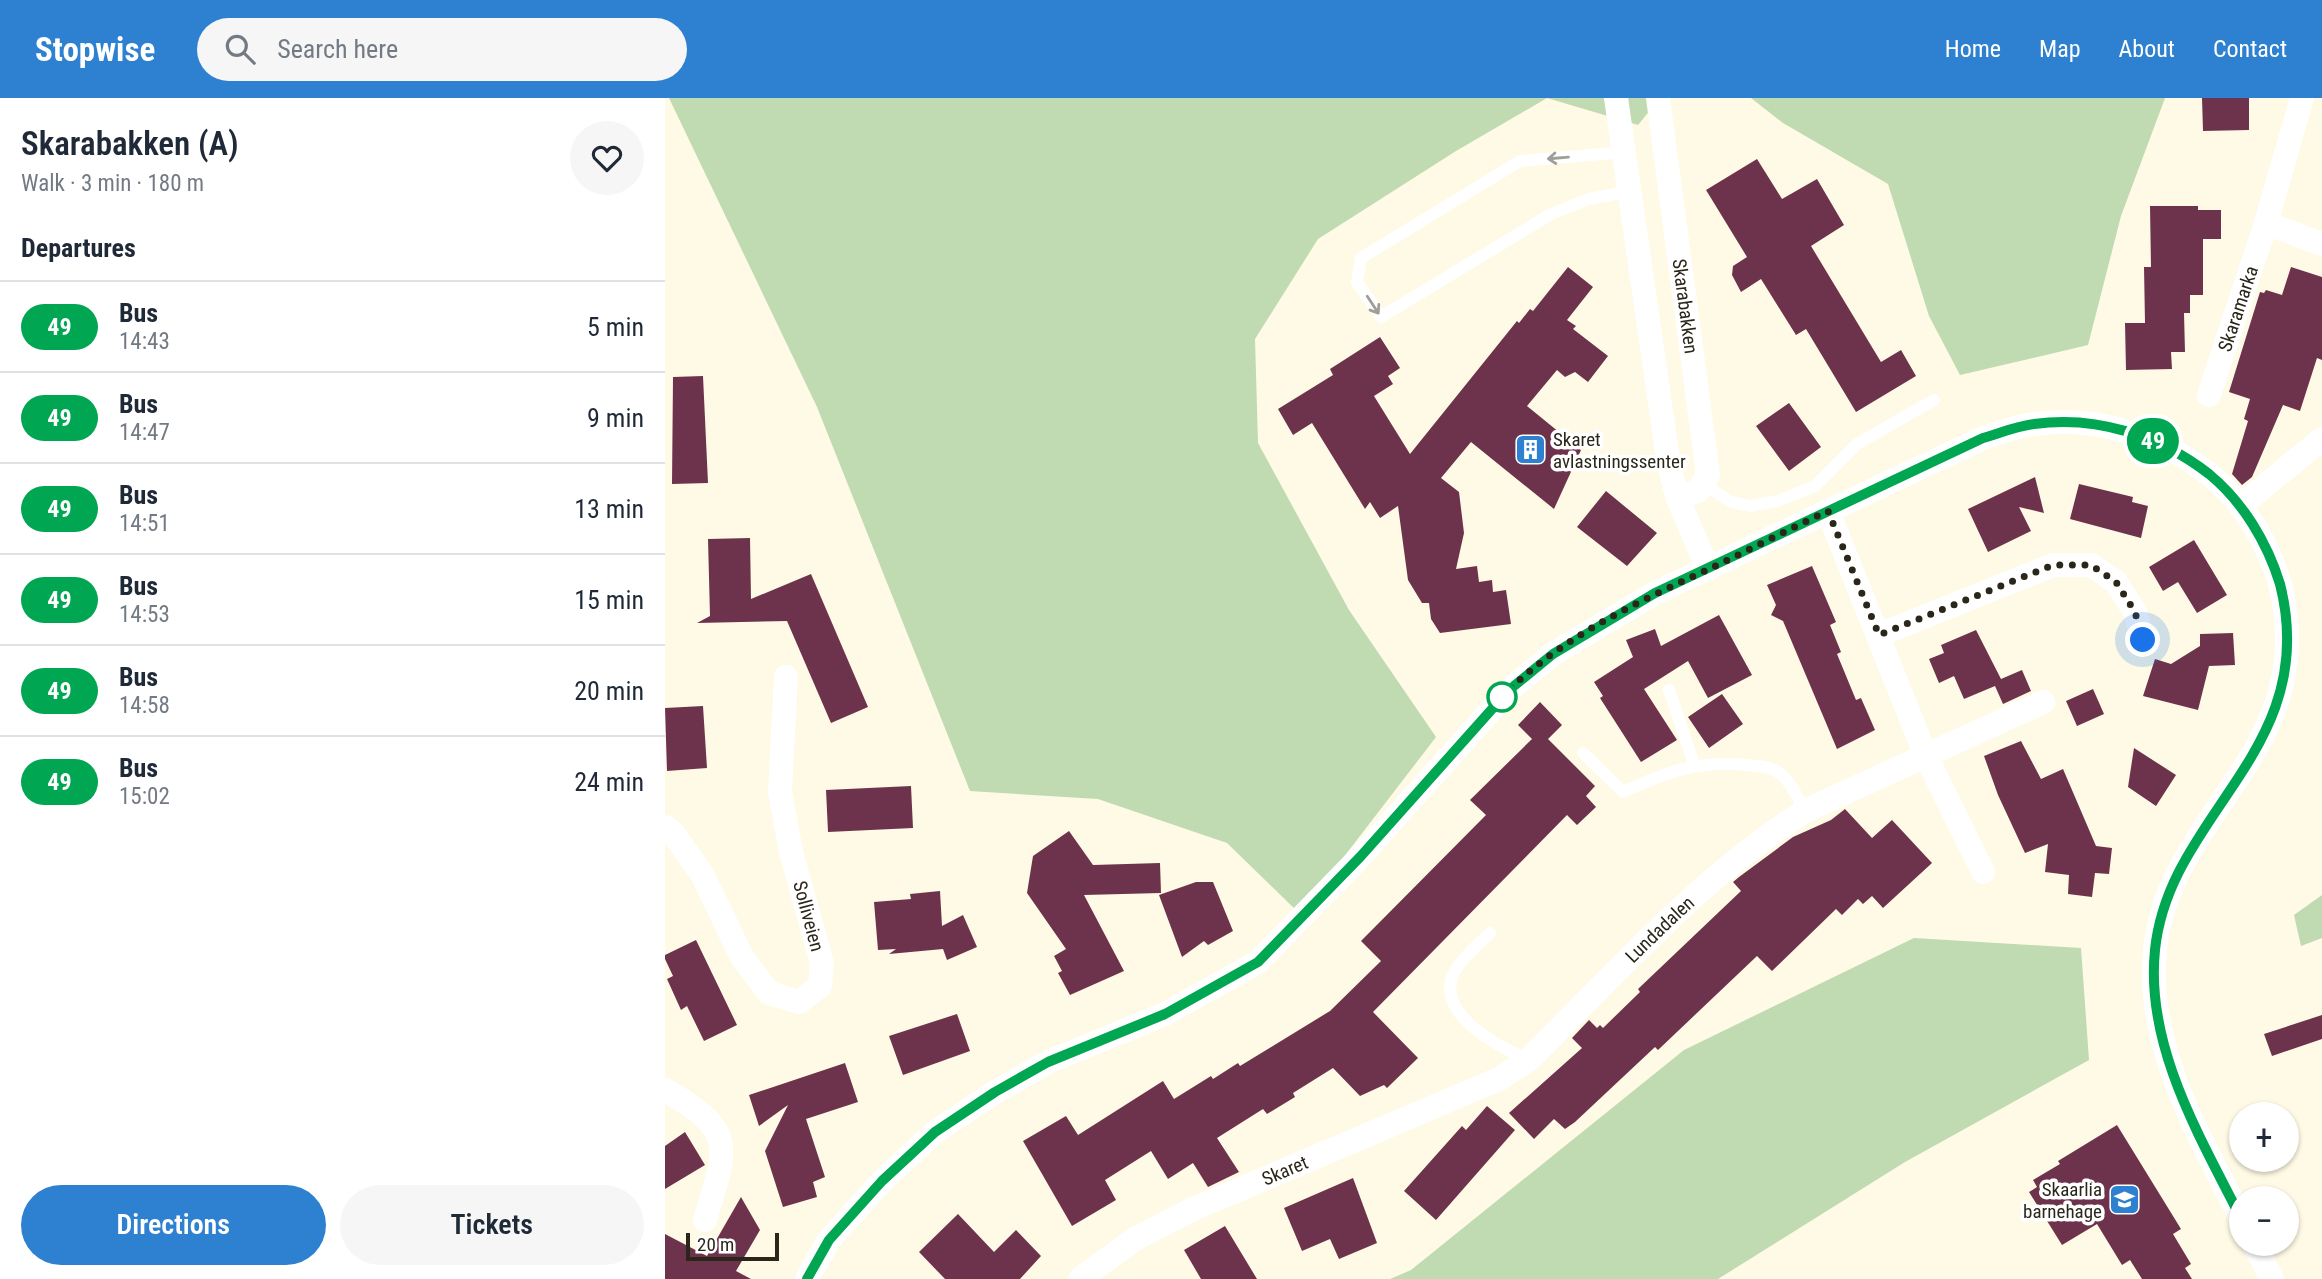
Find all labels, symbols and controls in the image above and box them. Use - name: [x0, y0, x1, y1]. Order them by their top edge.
- search box: [197, 18, 687, 81]
- text: Stopwise: [35, 30, 155, 69]
- icon: search: [221, 30, 259, 68]
- text: Search here: [277, 34, 398, 64]
- text: Home: [1945, 35, 2001, 63]
- text: Map: [2039, 35, 2081, 63]
- text: About: [2119, 35, 2175, 63]
- text: Contact: [2213, 35, 2287, 63]
- button: heart: [570, 121, 644, 195]
- text: Skarabakken (A): [21, 124, 239, 163]
- one-way arrow: [1547, 152, 1570, 165]
- text: Walk · 3 min · 180 m: [21, 170, 204, 197]
- text: Departures: [21, 233, 136, 263]
- street label: Skarabakken: [1667, 257, 1703, 355]
- street label: Skaramarka: [2213, 263, 2263, 355]
- one-way arrow: [1366, 295, 1380, 314]
- text: Bus: [119, 298, 158, 328]
- text: 5 min: [587, 312, 644, 342]
- text: 49: [47, 313, 72, 341]
- text: 14:43: [119, 328, 170, 355]
- text: Bus: [119, 389, 158, 419]
- text: 9 min: [587, 403, 644, 433]
- text: 49: [47, 404, 72, 432]
- line badge: 49: [2121, 418, 2185, 464]
- text: 14:47: [119, 419, 170, 446]
- text: 49: [2141, 427, 2165, 455]
- place label: Skaret avlastningssenter: [1553, 428, 1686, 473]
- building icon: Skaret avlastningssenter: [1513, 433, 1547, 467]
- text: Bus: [119, 480, 158, 510]
- text: 13 min: [574, 494, 644, 524]
- text: 49: [47, 495, 72, 523]
- text: 14:51: [119, 510, 170, 537]
- text: Bus: [119, 571, 158, 601]
- text: 15 min: [574, 585, 644, 615]
- text: 49: [47, 586, 72, 614]
- text: 14:53: [119, 601, 170, 628]
- your location: [2125, 622, 2160, 657]
- text: Bus: [119, 662, 158, 692]
- text: 20 min: [574, 676, 644, 706]
- text: 49: [47, 677, 72, 705]
- unlabelled marker: [1487, 682, 1517, 712]
- text: 14:58: [119, 692, 170, 719]
- text: Bus: [119, 753, 158, 783]
- text: 24 min: [574, 767, 644, 797]
- text: 49: [47, 768, 72, 796]
- text: 15:02: [119, 783, 170, 810]
- street label: Solliveien: [788, 878, 829, 954]
- street label: Lundadalen: [1621, 891, 1699, 968]
- map controls: [2229, 1102, 2299, 1256]
- button: +: [2229, 1102, 2299, 1172]
- street label: Skaret: [1259, 1151, 1311, 1190]
- place label: Skaarlia barnehage: [2023, 1178, 2102, 1223]
- school or university icon: Skaarlia barnehage: [2108, 1183, 2142, 1217]
- button: Directions: [21, 1185, 326, 1265]
- button: Tickets: [340, 1185, 644, 1265]
- button: −: [2229, 1186, 2299, 1256]
- scale bar: [686, 1230, 779, 1262]
- text: 20 m: [697, 1233, 734, 1256]

